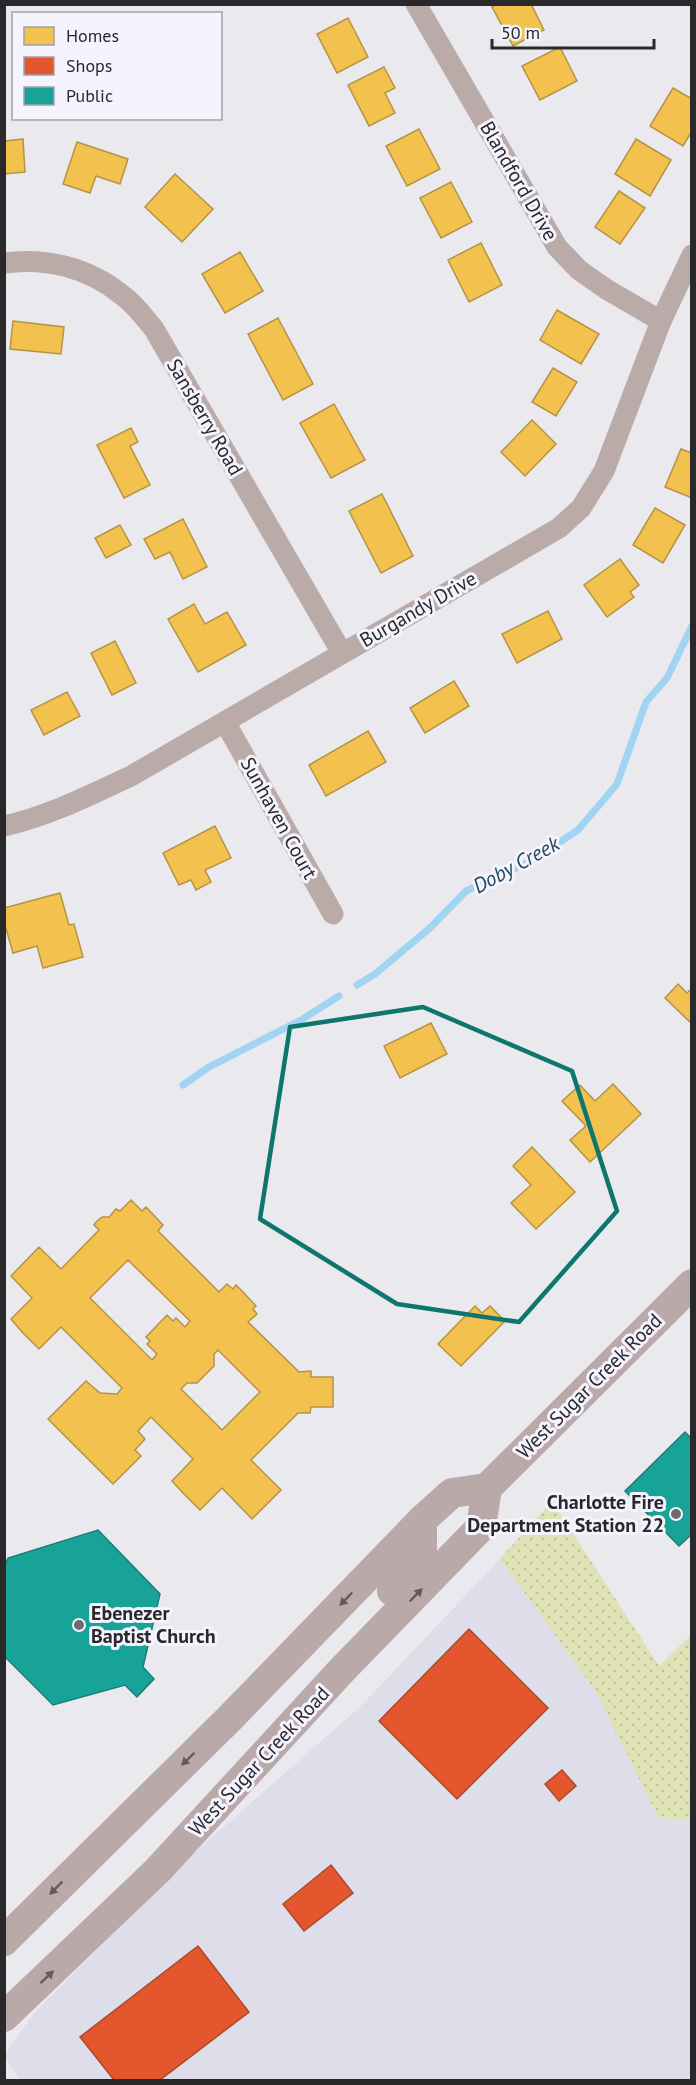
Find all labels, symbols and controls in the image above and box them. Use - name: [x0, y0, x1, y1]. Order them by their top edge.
- legend: [12, 12, 222, 120]
- scale bar: [492, 12, 654, 50]
- text: 50 m: [501, 21, 540, 44]
- text: Homes: [66, 24, 119, 47]
- text: Shops: [66, 54, 112, 77]
- text: Public: [66, 84, 113, 107]
- street label: Blandford Drive: [474, 117, 564, 245]
- street label: Sansberry Road: [161, 354, 249, 480]
- street label: Burgandy Drive: [355, 565, 481, 653]
- street label: Sunhaven Court: [235, 752, 323, 884]
- water label: Doby Creek: [468, 829, 565, 899]
- street label: West Sugar Creek Road: [511, 1308, 667, 1464]
- place label: Charlotte Fire Department Station 22: [467, 1489, 664, 1538]
- marker: Charlotte Fire Department Station 22: [669, 1507, 683, 1521]
- one-way arrow: [408, 1588, 422, 1602]
- one-way arrow: [339, 1591, 353, 1606]
- place label: Ebenezer Baptist Church: [91, 1600, 216, 1649]
- marker: Ebenezer Baptist Church: [72, 1618, 86, 1632]
- street label: West Sugar Creek Road: [183, 1681, 335, 1841]
- one-way arrow: [181, 1752, 196, 1766]
- one-way arrow: [50, 1881, 64, 1895]
- one-way arrow: [40, 1970, 54, 1984]

